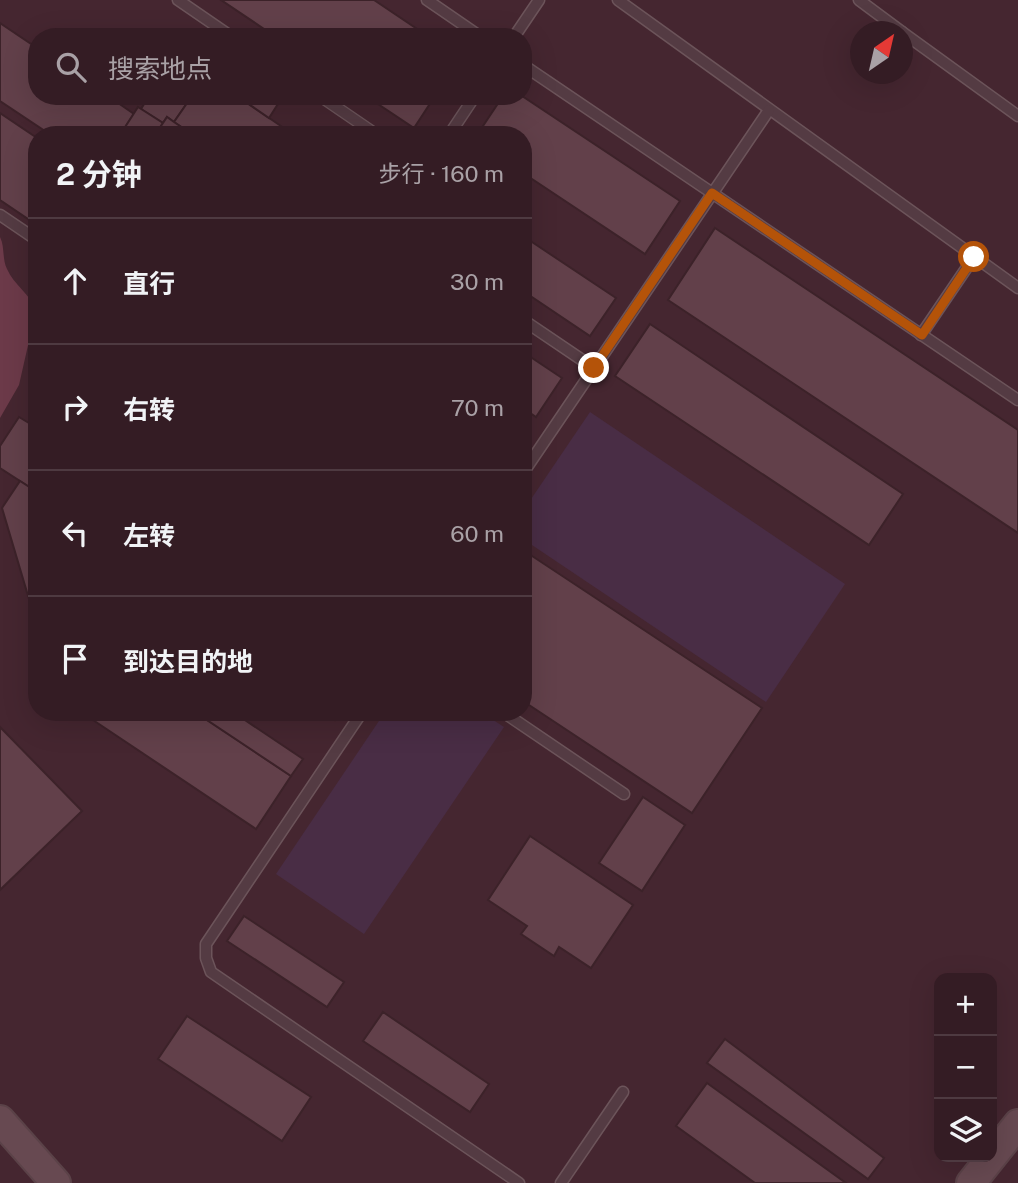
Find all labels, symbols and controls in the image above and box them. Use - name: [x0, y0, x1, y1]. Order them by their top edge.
- north arrow: [850, 21, 913, 84]
- search box: [28, 28, 532, 105]
- icon: search: [52, 48, 90, 86]
- text: 搜索地点: [108, 53, 212, 84]
- text: 2 分钟: [56, 156, 142, 192]
- text: 步行 · 160 m: [379, 160, 504, 187]
- route start: [958, 241, 989, 272]
- icon: ahead: [56, 262, 94, 300]
- text: 直行: [123, 268, 175, 299]
- text: 30 m: [450, 268, 504, 295]
- route end: [578, 352, 609, 383]
- icon: right: [56, 388, 94, 426]
- text: 右转: [123, 394, 175, 425]
- text: 70 m: [451, 394, 504, 421]
- icon: left: [56, 514, 94, 552]
- text: 左转: [123, 520, 175, 551]
- text: 60 m: [450, 520, 504, 547]
- icon: arrive: [56, 640, 94, 678]
- text: 到达目的地: [123, 646, 253, 677]
- map controls: [934, 973, 997, 1162]
- button: +: [934, 973, 997, 1036]
- button: −: [934, 1036, 997, 1099]
- button: layers: [934, 1099, 997, 1162]

